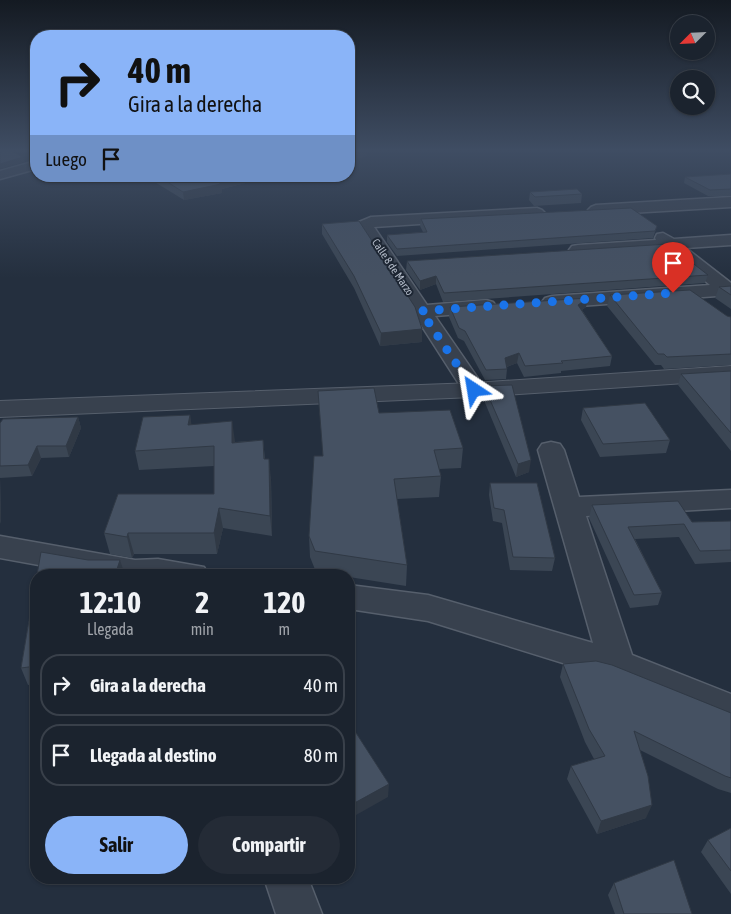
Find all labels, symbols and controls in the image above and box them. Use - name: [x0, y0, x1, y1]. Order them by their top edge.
- north arrow: [670, 15, 715, 60]
- map controls: [670, 15, 715, 115]
- icon: right: [45, 50, 110, 115]
- text: 40 m: [128, 50, 191, 90]
- button: search: [670, 70, 715, 115]
- text: Gira a la derecha: [128, 91, 262, 117]
- icon: arrive: [97, 145, 125, 173]
- text: Luego: [45, 148, 87, 170]
- street label: Calle 8 de Marzo: [370, 237, 416, 297]
- pin: [652, 242, 694, 293]
- icon: arrive: [659, 249, 687, 277]
- position arrow: [447, 363, 499, 415]
- text: 12:10: [79, 585, 141, 619]
- text: 2: [195, 585, 209, 619]
- text: 120: [263, 585, 305, 619]
- text: Llegada: [87, 620, 134, 638]
- text: min: [191, 620, 214, 638]
- text: m: [279, 620, 290, 638]
- icon: right: [47, 671, 75, 699]
- text: Gira a la derecha: [90, 674, 206, 696]
- text: 40 m: [304, 674, 338, 696]
- icon: arrive: [47, 741, 75, 769]
- text: Llegada al destino: [90, 744, 217, 766]
- text: 80 m: [304, 744, 338, 766]
- button: Salir: [45, 816, 188, 874]
- button: Compartir: [198, 816, 340, 874]

